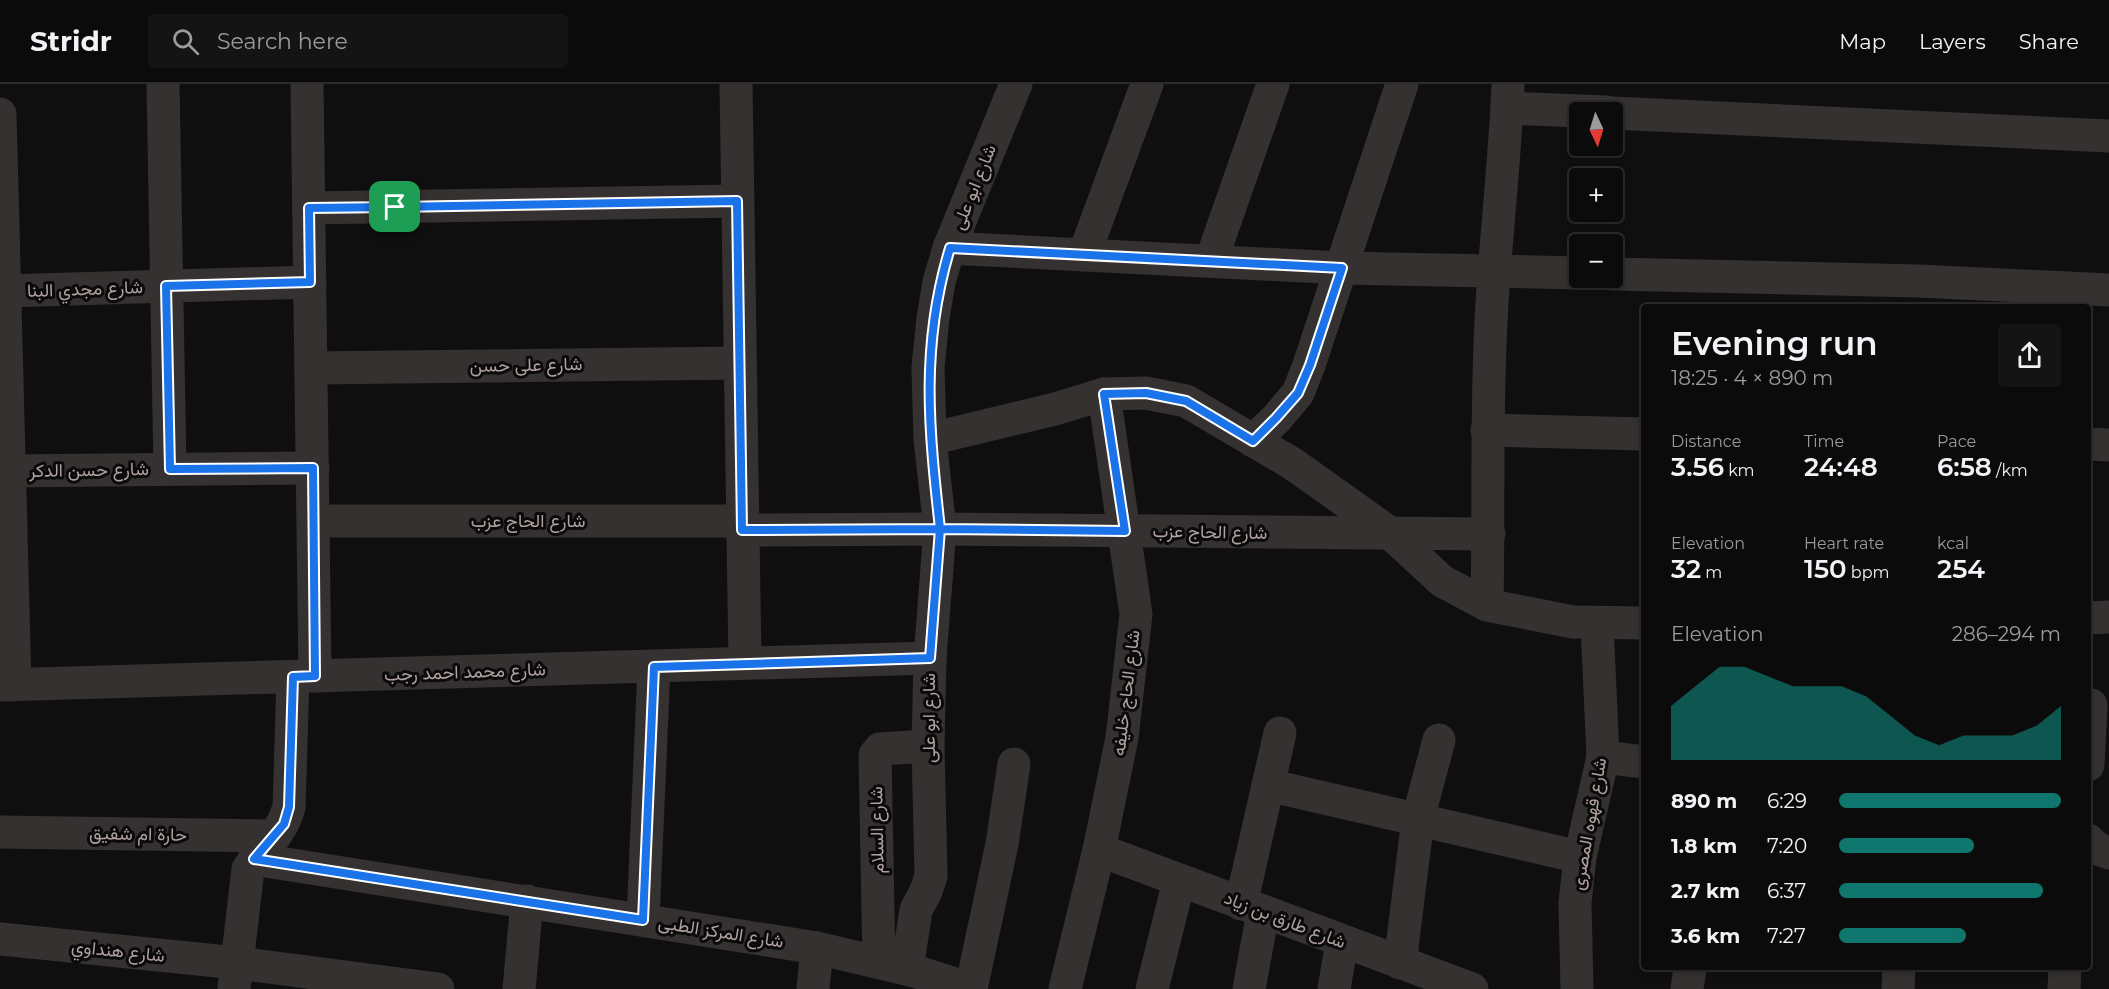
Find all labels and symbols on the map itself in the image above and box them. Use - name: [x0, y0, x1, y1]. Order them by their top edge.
- north arrow: [1569, 102, 1623, 156]
- street label: شارع ابو على: [947, 141, 1002, 233]
- pin: [369, 181, 420, 232]
- street label: شارع مجدي البنا: [27, 276, 144, 306]
- street label: شارع على حسن: [469, 353, 583, 378]
- street label: شارع حسن الدكر: [28, 458, 149, 483]
- street label: شارع الحاج عزب: [471, 510, 585, 533]
- street label: شارع الحاج عزب: [1152, 520, 1268, 545]
- street label: شارع الحاج خليفه: [1107, 629, 1146, 757]
- street label: شارع محمد احمد رجب: [384, 658, 546, 687]
- street label: شارع ابو على: [918, 673, 941, 763]
- street label: شارع قهوه المصرى: [1567, 756, 1612, 892]
- street label: شارع السلام: [865, 786, 890, 874]
- street label: حارة ام شفيق: [89, 822, 187, 847]
- street label: شارع طارق بن زياد: [1221, 887, 1349, 954]
- street label: شارع المركز الطبى: [657, 911, 785, 954]
- street label: شارع هنداوي: [70, 935, 166, 971]

